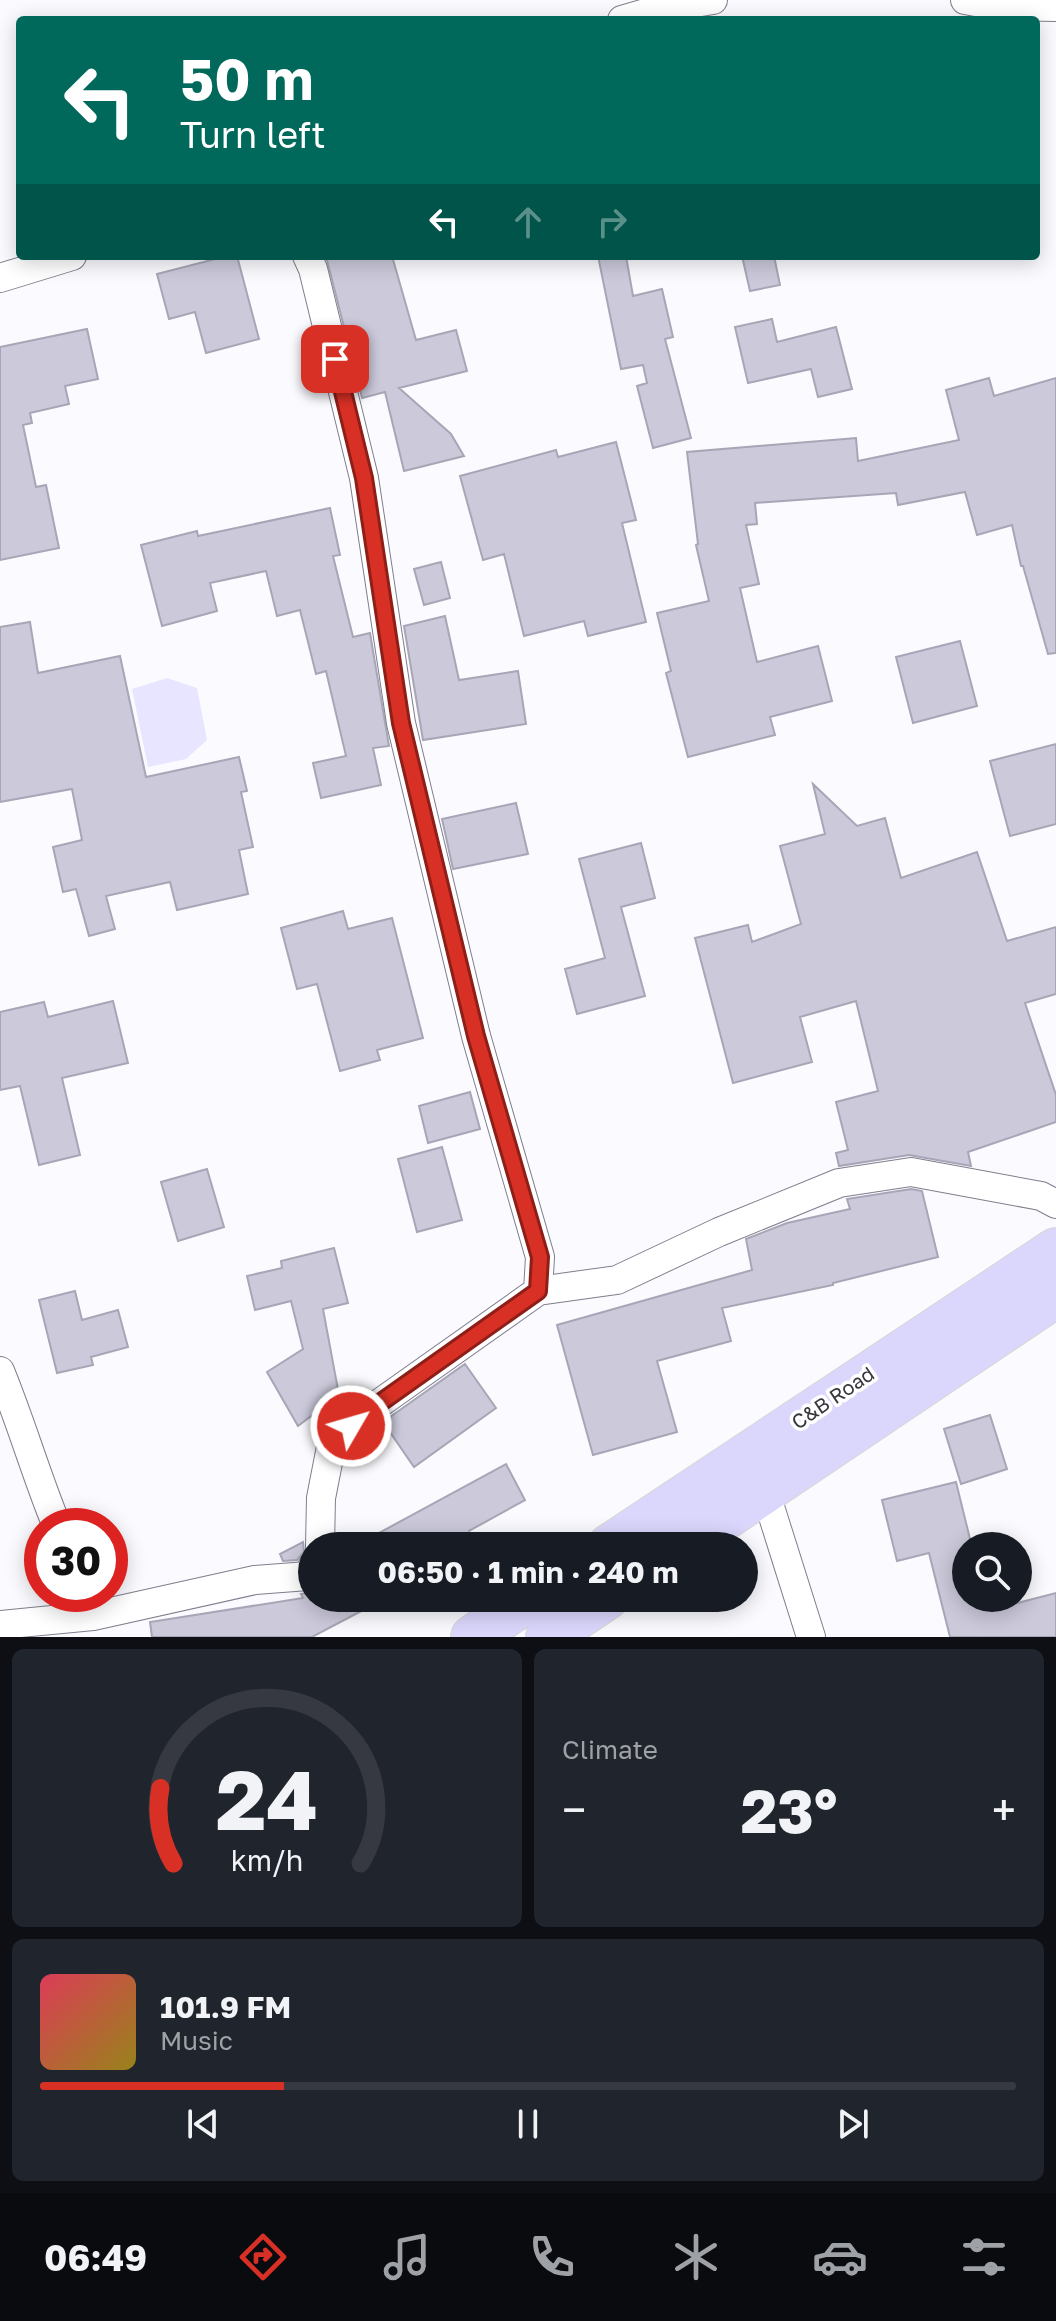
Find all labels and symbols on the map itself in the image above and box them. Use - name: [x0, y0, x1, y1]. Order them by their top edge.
- pin: [301, 325, 369, 393]
- street label: C&B Road: [787, 1361, 878, 1434]
- position arrow: [309, 1384, 393, 1468]
- speed limit sign: 30: [24, 1508, 128, 1612]

